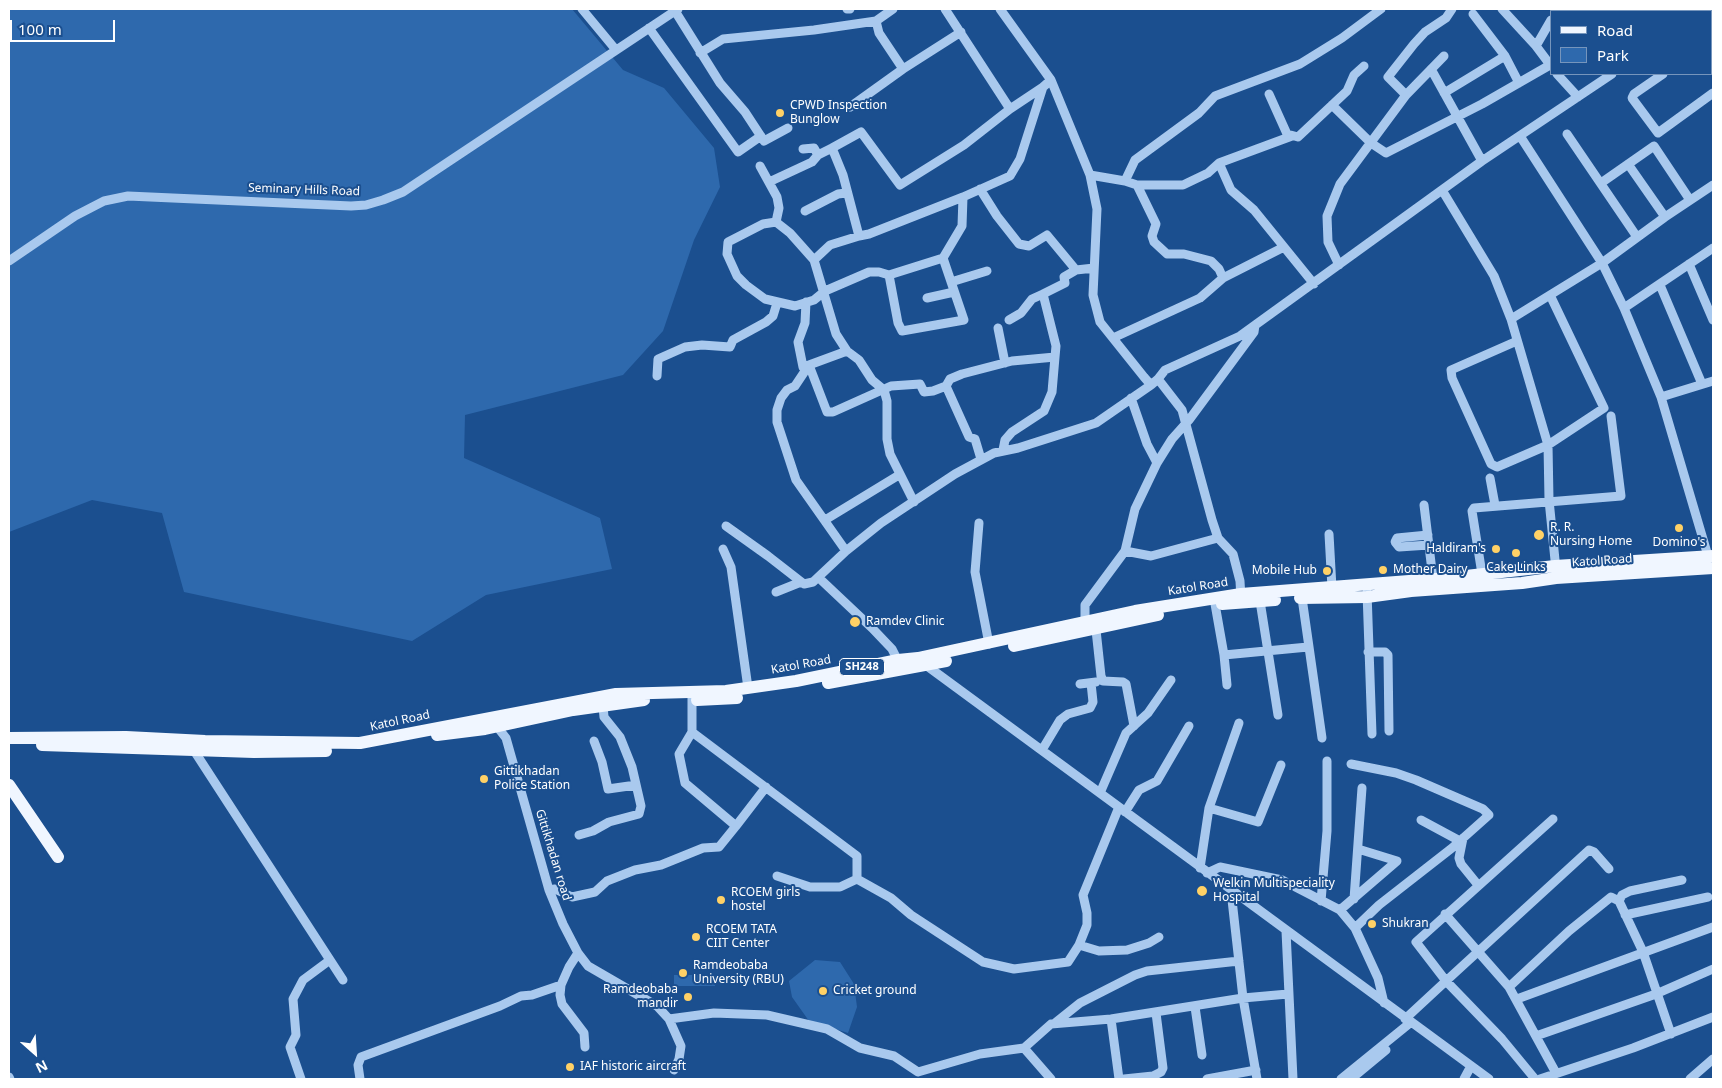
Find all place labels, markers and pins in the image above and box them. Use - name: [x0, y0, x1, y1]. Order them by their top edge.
- place label: CPWD Inspection Bunglow: [790, 99, 887, 127]
- marker: CPWD Inspection Bunglow: [774, 107, 786, 119]
- place label: R. R. Nursing Home: [1550, 521, 1632, 549]
- marker: Domino's: [1673, 522, 1685, 534]
- marker: R. R. Nursing Home: [1532, 528, 1546, 542]
- place label: Domino's: [1653, 536, 1705, 550]
- place label: Haldiram's: [1426, 542, 1486, 556]
- marker: Haldiram's: [1490, 543, 1502, 555]
- marker: Cake Links: [1510, 547, 1522, 559]
- place label: Cake Links: [1486, 561, 1546, 575]
- place label: Mother Dairy: [1393, 563, 1467, 577]
- place label: Mobile Hub: [1252, 564, 1317, 578]
- marker: Mother Dairy: [1377, 564, 1389, 576]
- marker: Mobile Hub: [1321, 565, 1333, 577]
- marker: Ramdev Clinic: [848, 615, 862, 629]
- place label: Ramdev Clinic: [866, 615, 945, 629]
- place label: Gittikhadan Police Station: [494, 765, 570, 793]
- marker: Gittikhadan Police Station: [478, 773, 490, 785]
- place label: Welkin Multispeciality Hospital: [1213, 877, 1335, 905]
- marker: Welkin Multispeciality Hospital: [1195, 884, 1209, 898]
- place label: RCOEM girls hostel: [731, 886, 800, 914]
- marker: RCOEM girls hostel: [715, 894, 727, 906]
- place label: Shukran: [1382, 917, 1429, 931]
- marker: Shukran: [1366, 918, 1378, 930]
- place label: RCOEM TATA CIIT Center: [706, 923, 777, 951]
- marker: RCOEM TATA CIIT Center: [690, 931, 702, 943]
- place label: Ramdeobaba University (RBU): [693, 959, 784, 987]
- marker: Ramdeobaba University (RBU): [677, 967, 689, 979]
- place label: Ramdeobaba mandir: [603, 983, 678, 1011]
- place label: Cricket ground: [833, 984, 917, 998]
- marker: Cricket ground: [817, 985, 829, 997]
- marker: Ramdeobaba mandir: [682, 991, 694, 1003]
- place label: IAF historic aircraft: [580, 1060, 686, 1074]
- marker: IAF historic aircraft: [564, 1061, 576, 1073]

